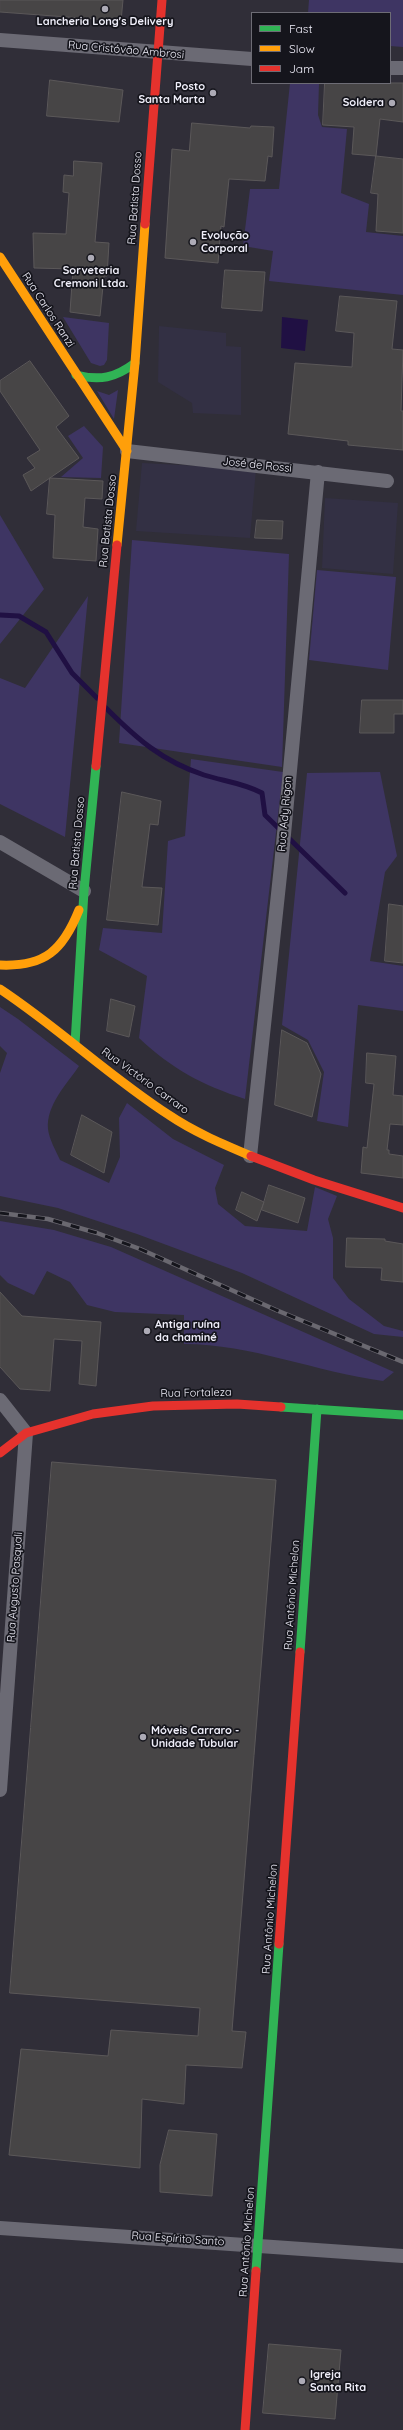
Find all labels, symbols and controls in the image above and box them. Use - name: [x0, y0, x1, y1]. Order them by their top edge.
- marker: Lancheria Long's Delivery: [100, 4, 110, 14]
- legend: [251, 12, 391, 84]
- place label: Lancheria Long's Delivery: [37, 15, 173, 29]
- text: Fast: [289, 21, 313, 36]
- street label: Rua Cristóvão Ambrosi: [67, 38, 185, 62]
- text: Slow: [289, 41, 315, 56]
- text: Jam: [289, 61, 314, 76]
- place label: Posto Santa Marta: [138, 80, 205, 106]
- marker: Posto Santa Marta: [208, 88, 218, 98]
- place label: Soldera: [343, 96, 384, 110]
- marker: Soldera: [387, 98, 397, 108]
- street label: Rua Batista Dosso: [125, 151, 145, 245]
- place label: Evolução Corporal: [201, 229, 249, 255]
- marker: Evolução Corporal: [188, 237, 198, 247]
- marker: Sorveteria Cremoni Ltda.: [86, 253, 96, 263]
- place label: Sorveteria Cremoni Ltda.: [54, 264, 128, 290]
- street label: Rua Carlos Ranzi: [19, 270, 77, 350]
- street label: José de Rossi: [222, 455, 292, 475]
- street label: Rua Batista Dosso: [97, 474, 119, 568]
- street label: Rua Ady Rigon: [275, 776, 295, 852]
- street label: Rua Batista Dosso: [66, 796, 88, 890]
- street label: Rua Victório Carraro: [99, 1045, 191, 1117]
- place label: Antiga ruína da chaminé: [155, 1318, 220, 1344]
- marker: Antiga ruína da chaminé: [142, 1326, 152, 1336]
- street label: Rua Fortaleza: [160, 1386, 232, 1400]
- street label: Rua Augusto Pasquali: [5, 1531, 25, 1643]
- street label: Rua Antônio Michelon: [282, 1539, 302, 1651]
- place label: Móveis Carraro - Unidade Tubular: [151, 1724, 239, 1750]
- marker: Móveis Carraro - Unidade Tubular: [138, 1732, 148, 1742]
- street label: Rua Antônio Michelon: [260, 1863, 280, 1975]
- street label: Rua Antônio Michelon: [237, 2186, 257, 2298]
- street label: Rua Espírito Santo: [131, 2229, 225, 2249]
- place label: Igreja Santa Rita: [310, 2368, 366, 2394]
- marker: Igreja Santa Rita: [297, 2376, 307, 2386]

